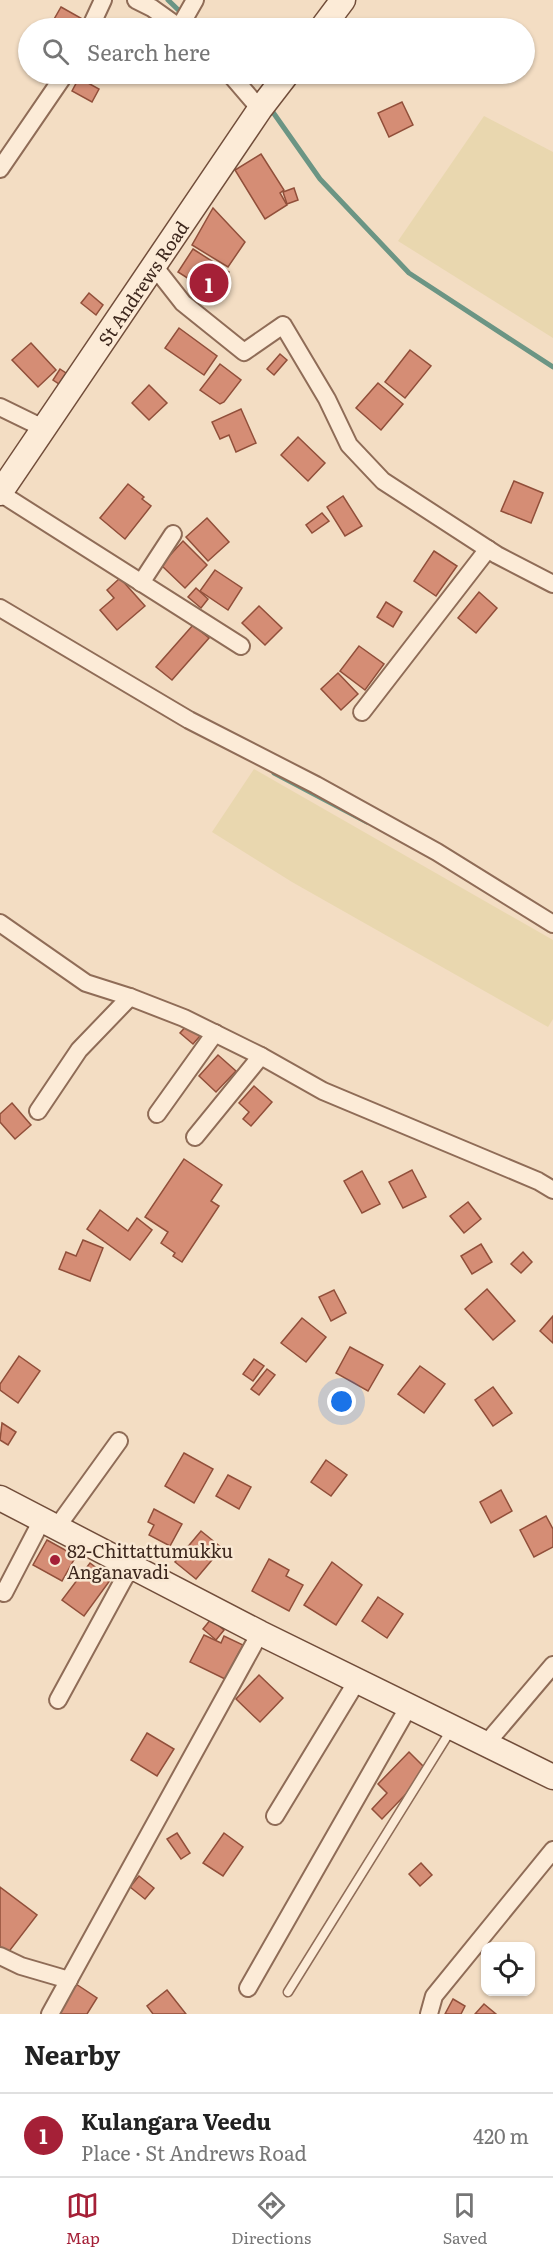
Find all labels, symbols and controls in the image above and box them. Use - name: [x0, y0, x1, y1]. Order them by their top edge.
- search box: [18, 18, 535, 84]
- icon: search: [39, 35, 72, 68]
- text: Search here: [87, 35, 210, 68]
- street label: St Andrews Road: [90, 215, 194, 350]
- pin: 1: [190, 260, 228, 306]
- your location: [327, 1387, 356, 1416]
- place label: 82-Chittattumukku Anganavadi: [67, 1537, 233, 1585]
- marker: 82-Chittattumukku Anganavadi: [48, 1553, 62, 1567]
- map controls: [481, 1942, 535, 1996]
- button: locate: [481, 1942, 535, 1996]
- text: Nearby: [24, 2034, 120, 2073]
- text: Kulangara Veedu: [81, 2104, 271, 2137]
- text: 1: [39, 2120, 48, 2150]
- text: 420 m: [473, 2120, 529, 2150]
- text: Place · St Andrews Road: [81, 2137, 307, 2167]
- tab: Map: [66, 2189, 100, 2249]
- tab: Directions: [231, 2189, 311, 2249]
- tab: Saved: [443, 2189, 487, 2249]

